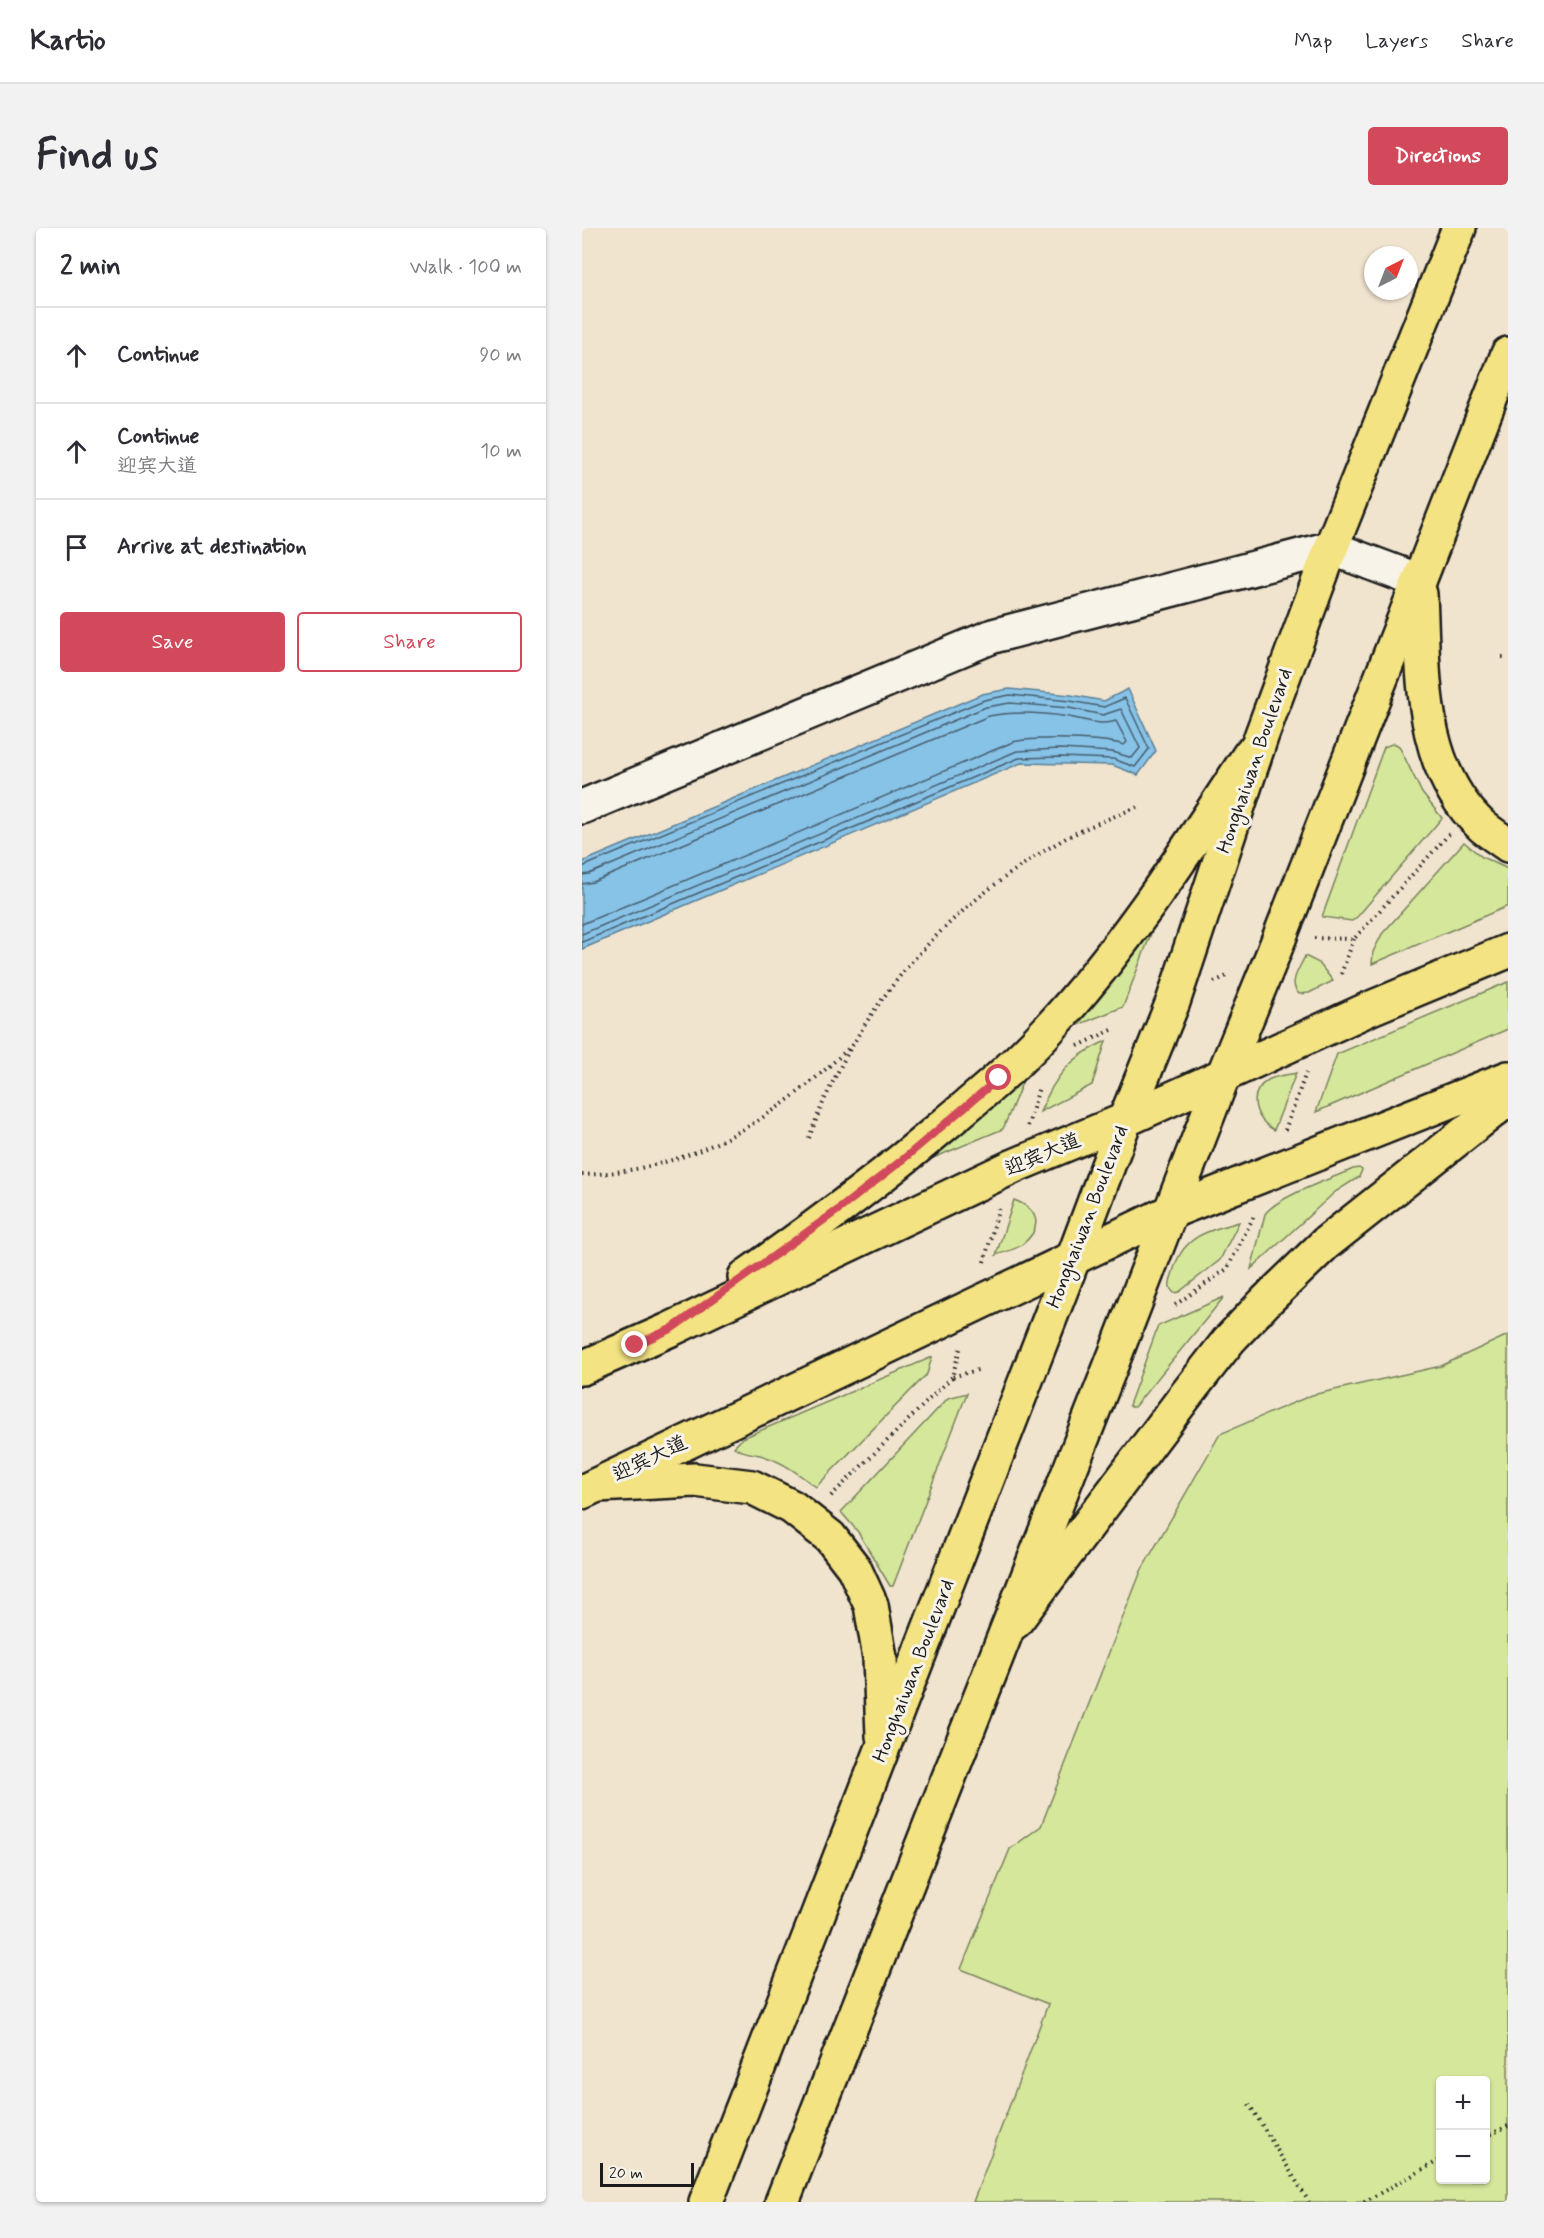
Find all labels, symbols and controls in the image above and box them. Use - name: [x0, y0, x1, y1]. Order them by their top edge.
- text: Kartio: [30, 23, 106, 60]
- text: Map: [1294, 27, 1332, 55]
- text: Layers: [1365, 27, 1428, 55]
- text: Share: [1461, 27, 1514, 55]
- button: Directions: [1368, 127, 1508, 185]
- text: Find us: [36, 129, 158, 184]
- north arrow: [1364, 246, 1418, 300]
- text: 2 min: [60, 250, 121, 284]
- text: Walk · 100 m: [410, 254, 522, 281]
- icon: ahead: [60, 339, 93, 372]
- text: Continue: [117, 341, 199, 369]
- text: 90 m: [479, 342, 522, 369]
- text: Continue: [117, 423, 199, 451]
- icon: ahead: [60, 435, 93, 468]
- text: 10 m: [480, 438, 522, 465]
- text: 迎宾大道: [117, 453, 197, 480]
- icon: arrive: [60, 531, 93, 564]
- text: Arrive at destination: [117, 533, 307, 561]
- button: Save: [60, 612, 285, 672]
- button: Share: [297, 612, 522, 672]
- street label: Honghaiwan Boulevard: [1211, 665, 1300, 857]
- route start: [985, 1064, 1011, 1090]
- street label: Honghaiwan Boulevard: [1041, 1122, 1136, 1313]
- street label: 迎宾大道: [1001, 1127, 1085, 1183]
- route end: [621, 1331, 647, 1357]
- street label: 迎宾大道: [608, 1429, 692, 1489]
- street label: Honghaiwan Boulevard: [867, 1576, 962, 1767]
- map controls: [1436, 2076, 1490, 2184]
- button: +: [1436, 2076, 1490, 2130]
- button: −: [1436, 2130, 1490, 2184]
- scale bar: [600, 2160, 694, 2188]
- text: 20 m: [609, 2163, 643, 2184]

